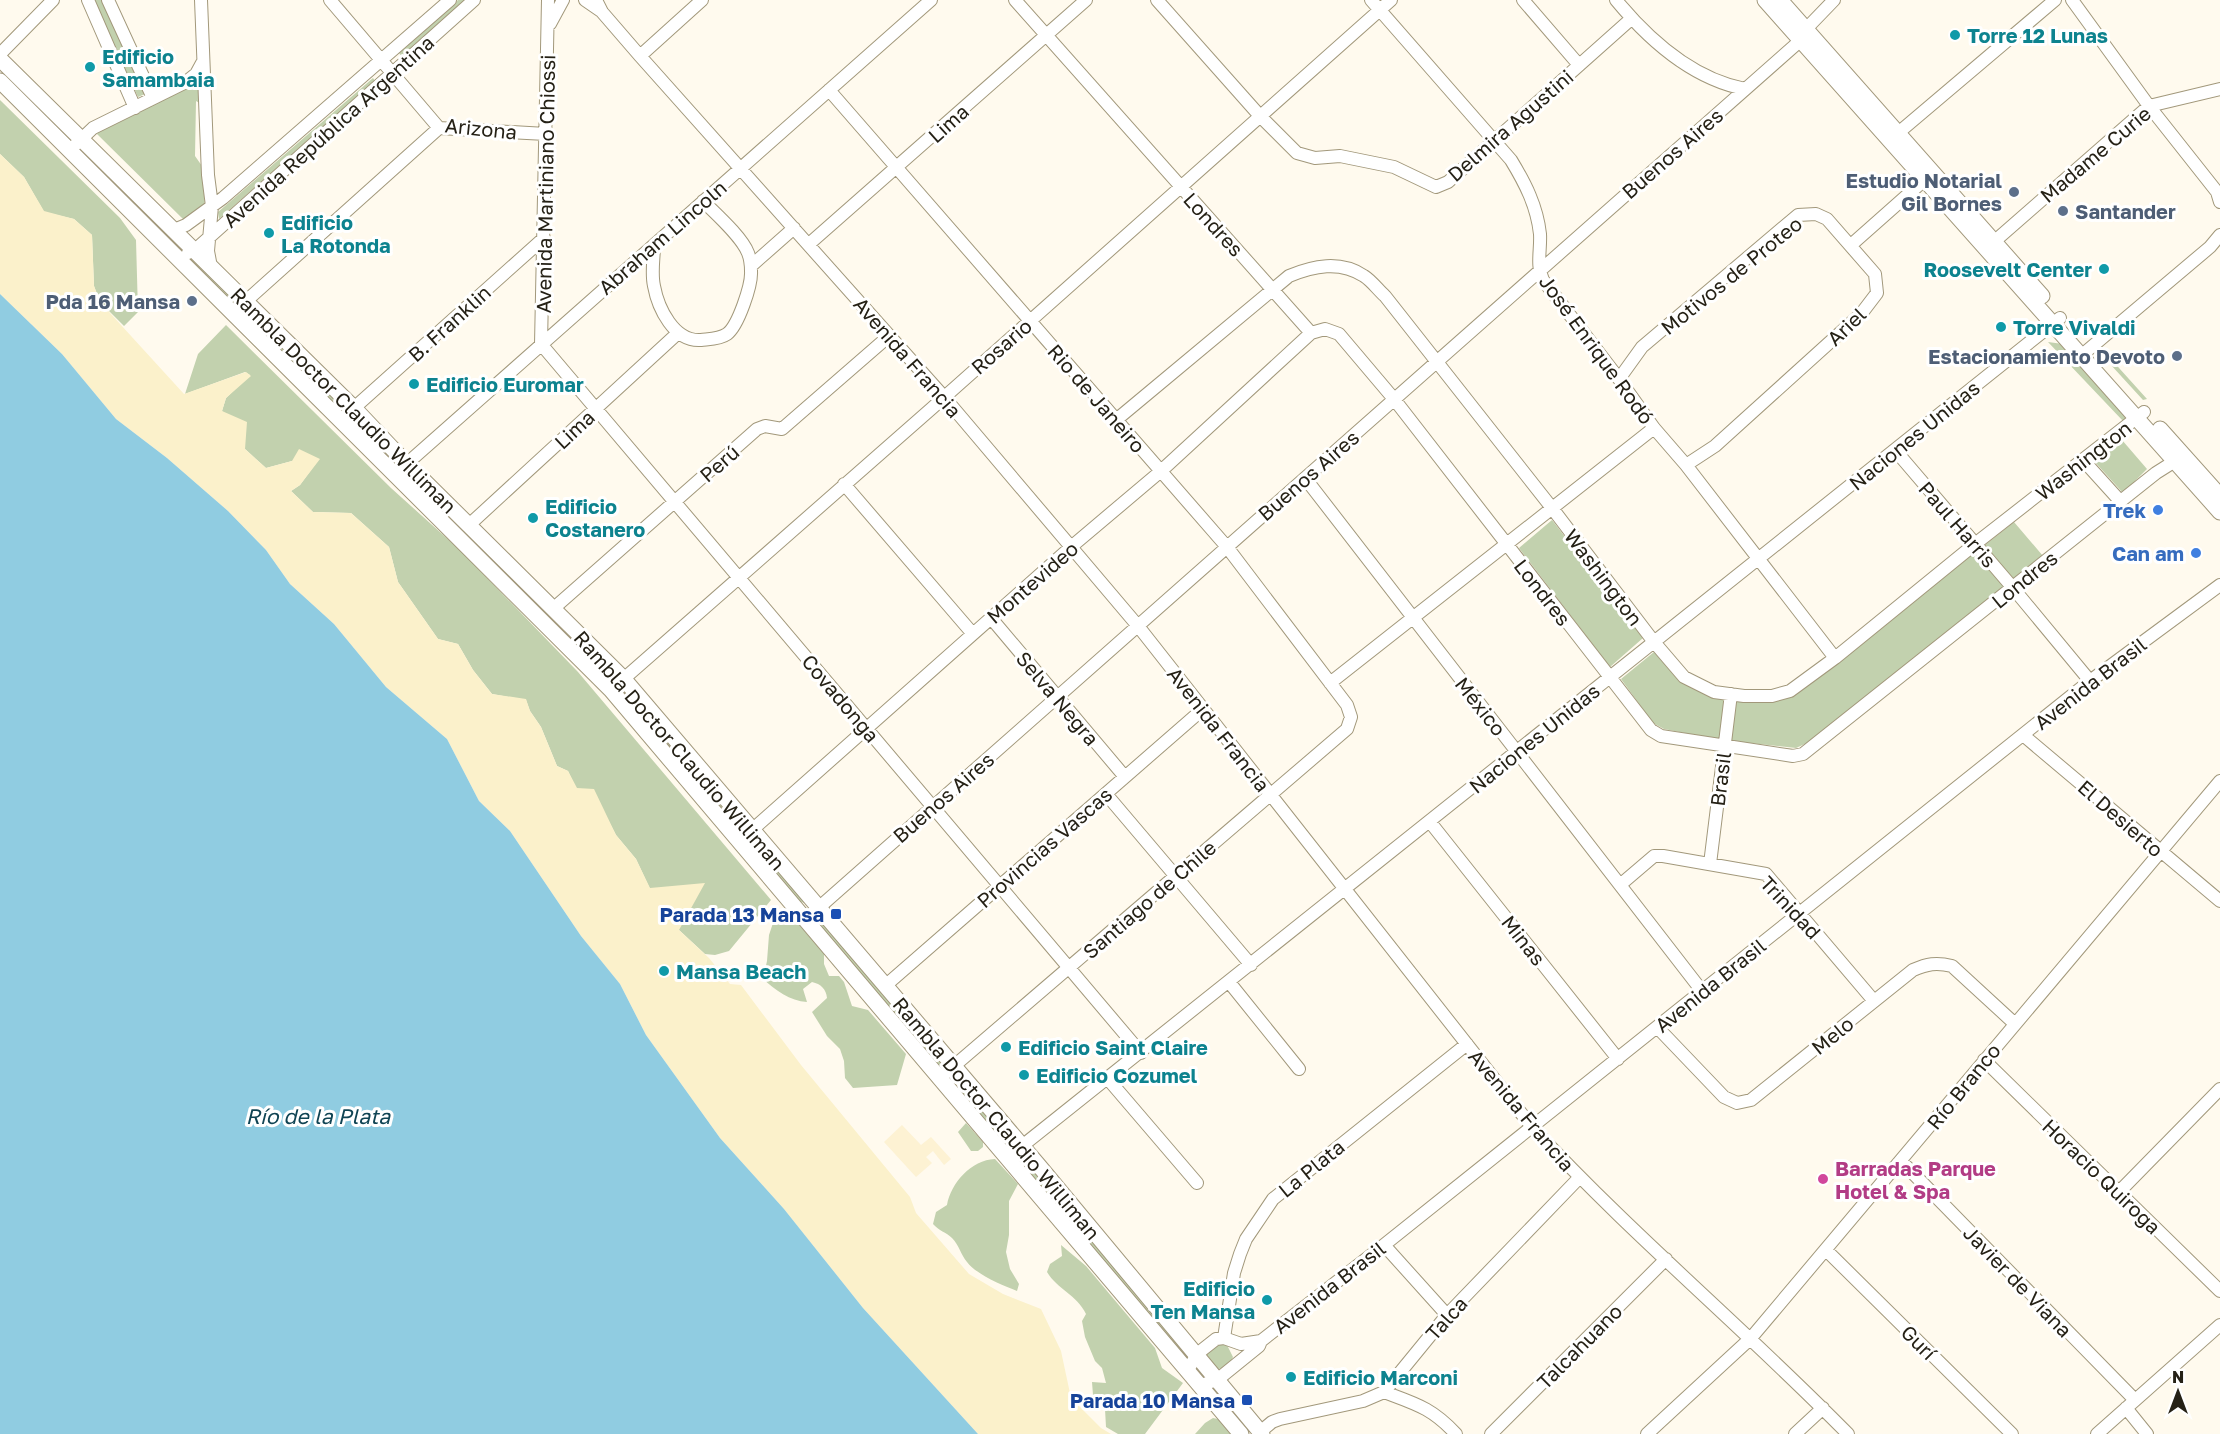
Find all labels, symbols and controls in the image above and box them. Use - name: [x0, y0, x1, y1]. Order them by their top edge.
- place label: Torre 12 Lunas: [1967, 23, 2108, 47]
- marker: Torre 12 Lunas: [1948, 28, 1962, 42]
- street label: Avenida República Argentina: [218, 30, 438, 232]
- place label: Edificio Samambaia: [102, 44, 215, 91]
- street label: Avenida Martiniano Chiossi: [531, 54, 559, 314]
- marker: Edificio Samambaia: [83, 60, 97, 74]
- street label: Delmira Agustini: [1442, 64, 1578, 186]
- street label: Lima: [923, 99, 973, 147]
- street label: Madame Curie: [2035, 101, 2155, 207]
- street label: Buenos Aires: [1617, 103, 1727, 203]
- street label: Arizona: [444, 112, 518, 144]
- place label: Estudio Notarial Gil Bornes: [1845, 168, 2002, 215]
- street label: Abraham Lincoln: [593, 175, 731, 299]
- marker: Estudio Notarial Gil Bornes: [2007, 185, 2021, 199]
- street label: Londres: [1179, 187, 1249, 261]
- place label: Santander: [2075, 199, 2176, 223]
- marker: Santander: [2056, 204, 2070, 218]
- place label: Edificio La Rotonda: [281, 210, 391, 257]
- street label: Motivos de Proteo: [1656, 211, 1806, 339]
- marker: Edificio La Rotonda: [262, 226, 276, 240]
- place label: Roosevelt Center: [1923, 257, 2092, 281]
- marker: Roosevelt Center: [2097, 262, 2111, 276]
- street label: José Enrique Rodó: [1535, 270, 1659, 428]
- street label: B. Franklin: [403, 280, 495, 366]
- street label: Rambla Doctor Claudio Williman: [226, 282, 462, 518]
- place label: Pda 16 Mansa: [46, 289, 180, 313]
- street label: Avenida Francia: [849, 292, 967, 422]
- marker: Pda 16 Mansa: [185, 294, 199, 308]
- street label: Ariel: [1822, 302, 1870, 350]
- street label: Rosario: [966, 313, 1036, 379]
- place label: Torre Vivaldi: [2013, 315, 2135, 339]
- marker: Torre Vivaldi: [1994, 320, 2008, 334]
- street label: Rio de Janeiro: [1043, 339, 1151, 457]
- place label: Estacionamiento Devoto: [1928, 344, 2165, 368]
- marker: Estacionamiento Devoto: [2170, 349, 2184, 363]
- place label: Edificio Euromar: [426, 372, 584, 396]
- street label: Naciones Unidas: [1844, 375, 1984, 495]
- marker: Edificio Euromar: [407, 377, 421, 391]
- street label: Lima: [549, 405, 599, 453]
- street label: Washington: [2030, 415, 2136, 505]
- street label: Buenos Aires: [1253, 425, 1363, 525]
- street label: Perú: [694, 439, 744, 487]
- street label: Paul Harris: [1914, 476, 2002, 572]
- place label: Edificio Costanero: [545, 494, 645, 541]
- place label: Trek: [2103, 498, 2146, 522]
- marker: Trek: [2151, 503, 2165, 517]
- marker: Edificio Costanero: [526, 511, 540, 525]
- street label: Washington: [1560, 524, 1648, 630]
- street label: Montevideo: [981, 536, 1083, 628]
- place label: Can am: [2112, 541, 2184, 565]
- street label: Londres: [1986, 545, 2062, 613]
- marker: Can am: [2189, 546, 2203, 560]
- street label: Londres: [1510, 554, 1576, 630]
- street label: Rambla Doctor Claudio Williman: [570, 625, 790, 875]
- street label: Avenida Brasil: [2029, 632, 2151, 734]
- street label: Selva Negra: [1012, 646, 1104, 750]
- street label: Covadonga: [797, 649, 885, 747]
- street label: Avenida Francia: [1163, 662, 1275, 796]
- street label: México: [1451, 672, 1511, 740]
- street label: Naciones Unidas: [1464, 678, 1604, 798]
- street label: Buenos Aires: [888, 747, 998, 847]
- street label: Brasil: [1705, 750, 1735, 808]
- street label: El Desierto: [2074, 775, 2168, 861]
- street label: Provincias Vascas: [972, 782, 1116, 912]
- street label: Santiago de Chile: [1078, 835, 1220, 963]
- street label: Trinidad: [1756, 871, 1826, 943]
- place label: Parada 13 Mansa: [659, 902, 824, 926]
- marker: Parada 13 Mansa: [829, 907, 843, 921]
- street label: Minas: [1497, 910, 1551, 970]
- street label: Avenida Brasil: [1650, 933, 1770, 1037]
- place label: Mansa Beach: [676, 959, 806, 983]
- marker: Mansa Beach: [657, 964, 671, 978]
- street label: Rambla Doctor Claudio Williman: [888, 992, 1106, 1244]
- street label: Melo: [1806, 1011, 1858, 1059]
- place label: Edificio Saint Claire: [1018, 1035, 1208, 1059]
- street label: Río Branco: [1921, 1038, 2005, 1134]
- marker: Edificio Saint Claire: [999, 1040, 1013, 1054]
- street label: Avenida Francia: [1464, 1044, 1580, 1176]
- place label: Edificio Cozumel: [1036, 1063, 1197, 1087]
- marker: Edificio Cozumel: [1017, 1068, 1031, 1082]
- water label: Río de la Plata: [246, 1103, 391, 1129]
- street label: Horacio Quiroga: [2038, 1114, 2166, 1238]
- street label: La Plata: [1273, 1134, 1349, 1202]
- place label: Barradas Parque Hotel & Spa: [1835, 1156, 1996, 1203]
- marker: Barradas Parque Hotel & Spa: [1816, 1172, 1830, 1186]
- street label: Javier de Viana: [1959, 1220, 2077, 1342]
- street label: Avenida Brasil: [1268, 1236, 1390, 1338]
- place label: Edificio Ten Mansa: [1150, 1276, 1255, 1323]
- street label: Talca: [1420, 1291, 1472, 1345]
- marker: Edificio Ten Mansa: [1260, 1293, 1274, 1307]
- street label: Talcahuano: [1532, 1299, 1626, 1393]
- street label: Gurí: [1897, 1320, 1943, 1366]
- north arrow: [2148, 1362, 2208, 1422]
- place label: Edificio Marconi: [1303, 1365, 1458, 1389]
- text: N: [2172, 1367, 2184, 1387]
- marker: Edificio Marconi: [1284, 1370, 1298, 1384]
- place label: Parada 10 Mansa: [1070, 1388, 1235, 1412]
- marker: Parada 10 Mansa: [1240, 1393, 1254, 1407]

